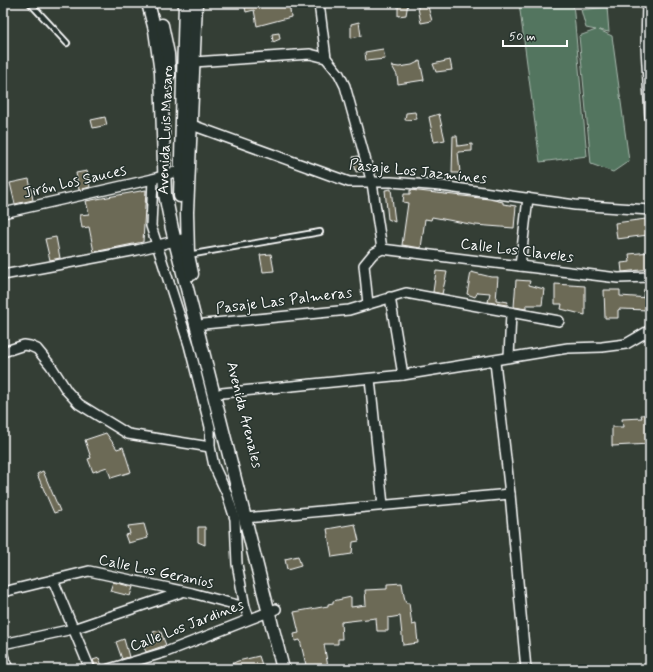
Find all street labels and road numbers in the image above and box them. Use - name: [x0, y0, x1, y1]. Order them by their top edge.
- street label: Avenida Luis Masaro: [154, 65, 178, 195]
- street label: Pasaje Los Jazmines: [348, 155, 488, 189]
- street label: Jirón Los Sauces: [22, 160, 128, 204]
- street label: Calle Los Claveles: [459, 234, 575, 268]
- street label: Pasaje Las Palmeras: [215, 283, 354, 319]
- street label: Avenida Arenales: [221, 360, 267, 471]
- street label: Calle Los Geranios: [97, 550, 215, 594]
- street label: Calle Los Jardines: [127, 595, 247, 657]

